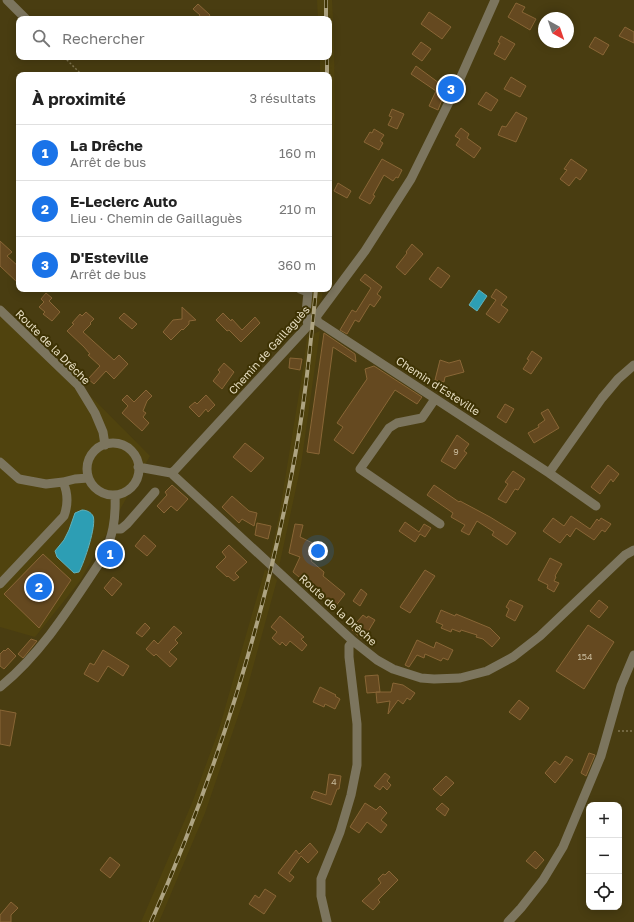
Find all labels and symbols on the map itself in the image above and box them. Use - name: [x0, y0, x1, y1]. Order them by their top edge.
- north arrow: [538, 12, 574, 48]
- pin: 3: [438, 74, 464, 104]
- street label: Chemin de Gaillaguès: [225, 303, 312, 397]
- street label: Route de la Drêche: [13, 307, 93, 387]
- street label: Chemin d'Esteville: [394, 354, 483, 418]
- house number: 9: [453, 446, 459, 457]
- pin: 1: [97, 539, 123, 569]
- your location: [308, 541, 328, 561]
- street label: Route de la Drêche: [297, 571, 380, 648]
- pin: 2: [26, 572, 52, 602]
- house number: 154: [577, 651, 593, 662]
- house number: 4: [331, 776, 337, 787]

